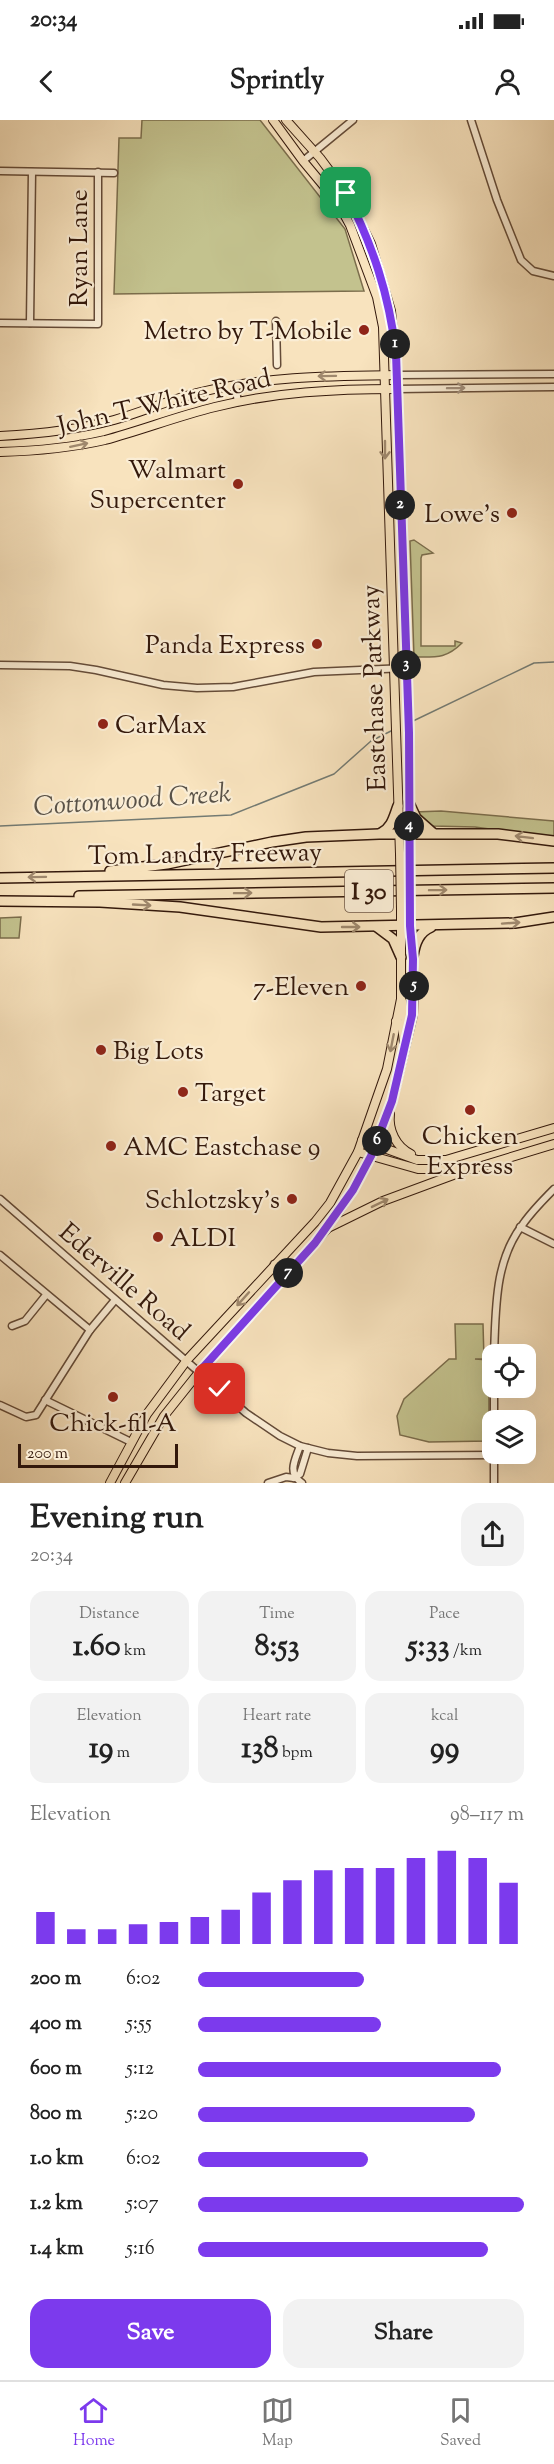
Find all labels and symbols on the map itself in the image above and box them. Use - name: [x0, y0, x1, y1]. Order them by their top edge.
- pin: [320, 167, 371, 218]
- street label: Ryan Lane: [62, 189, 99, 307]
- place label: Metro by T-Mobile: [144, 314, 352, 351]
- marker: Metro by T-Mobile: [357, 323, 371, 337]
- pin: 1: [380, 329, 410, 359]
- street label: John T White Road: [52, 361, 275, 446]
- one-way arrow: [317, 370, 337, 382]
- one-way arrow: [445, 382, 465, 393]
- one-way arrow: [69, 439, 88, 450]
- one-way arrow: [379, 440, 391, 460]
- place label: Walmart Supercenter: [89, 453, 226, 520]
- marker: Walmart Supercenter: [231, 477, 245, 491]
- pin: 2: [385, 490, 415, 520]
- place label: Lowe's: [424, 497, 500, 534]
- marker: Lowe's: [505, 506, 519, 520]
- street label: Eastchase Parkway: [353, 584, 398, 792]
- place label: Panda Express: [145, 628, 305, 665]
- marker: Panda Express: [310, 637, 324, 651]
- pin: 3: [391, 650, 421, 680]
- place label: CarMax: [115, 708, 207, 745]
- marker: CarMax: [96, 717, 110, 731]
- water label: Cottonwood Creek: [32, 775, 232, 828]
- pin: 4: [394, 811, 424, 841]
- one-way arrow: [514, 832, 534, 843]
- street label: Tom Landry Freeway: [88, 835, 323, 876]
- road number: I 30: [345, 870, 393, 912]
- one-way arrow: [28, 871, 48, 883]
- one-way arrow: [427, 884, 447, 896]
- one-way arrow: [232, 887, 252, 899]
- one-way arrow: [132, 899, 152, 910]
- one-way arrow: [500, 917, 520, 928]
- one-way arrow: [341, 921, 361, 933]
- place label: 7-Eleven: [253, 970, 349, 1007]
- pin: 5: [399, 971, 429, 1001]
- marker: 7-Eleven: [354, 979, 368, 993]
- one-way arrow: [386, 1032, 397, 1052]
- place label: Big Lots: [113, 1034, 204, 1071]
- marker: Big Lots: [94, 1043, 108, 1057]
- place label: Target: [195, 1076, 266, 1113]
- marker: Target: [176, 1085, 190, 1099]
- marker: Chicken Express: [463, 1103, 477, 1117]
- place label: Chicken Express: [422, 1119, 518, 1186]
- pin: 6: [362, 1126, 392, 1156]
- place label: AMC Eastchase 9: [123, 1130, 320, 1167]
- marker: AMC Eastchase 9: [104, 1139, 118, 1153]
- place label: Schlotzsky's: [145, 1183, 280, 1220]
- marker: Schlotzsky's: [285, 1192, 299, 1206]
- one-way arrow: [370, 1197, 388, 1209]
- street label: Ederville Road: [50, 1215, 197, 1351]
- place label: ALDI: [170, 1221, 236, 1258]
- marker: ALDI: [151, 1230, 165, 1244]
- pin: 7: [273, 1258, 303, 1288]
- one-way arrow: [236, 1291, 250, 1306]
- pin: [194, 1363, 245, 1414]
- marker: Chick-fil-A: [106, 1390, 120, 1404]
- place label: Chick-fil-A: [49, 1406, 177, 1443]
- scale bar: [18, 1441, 178, 1468]

